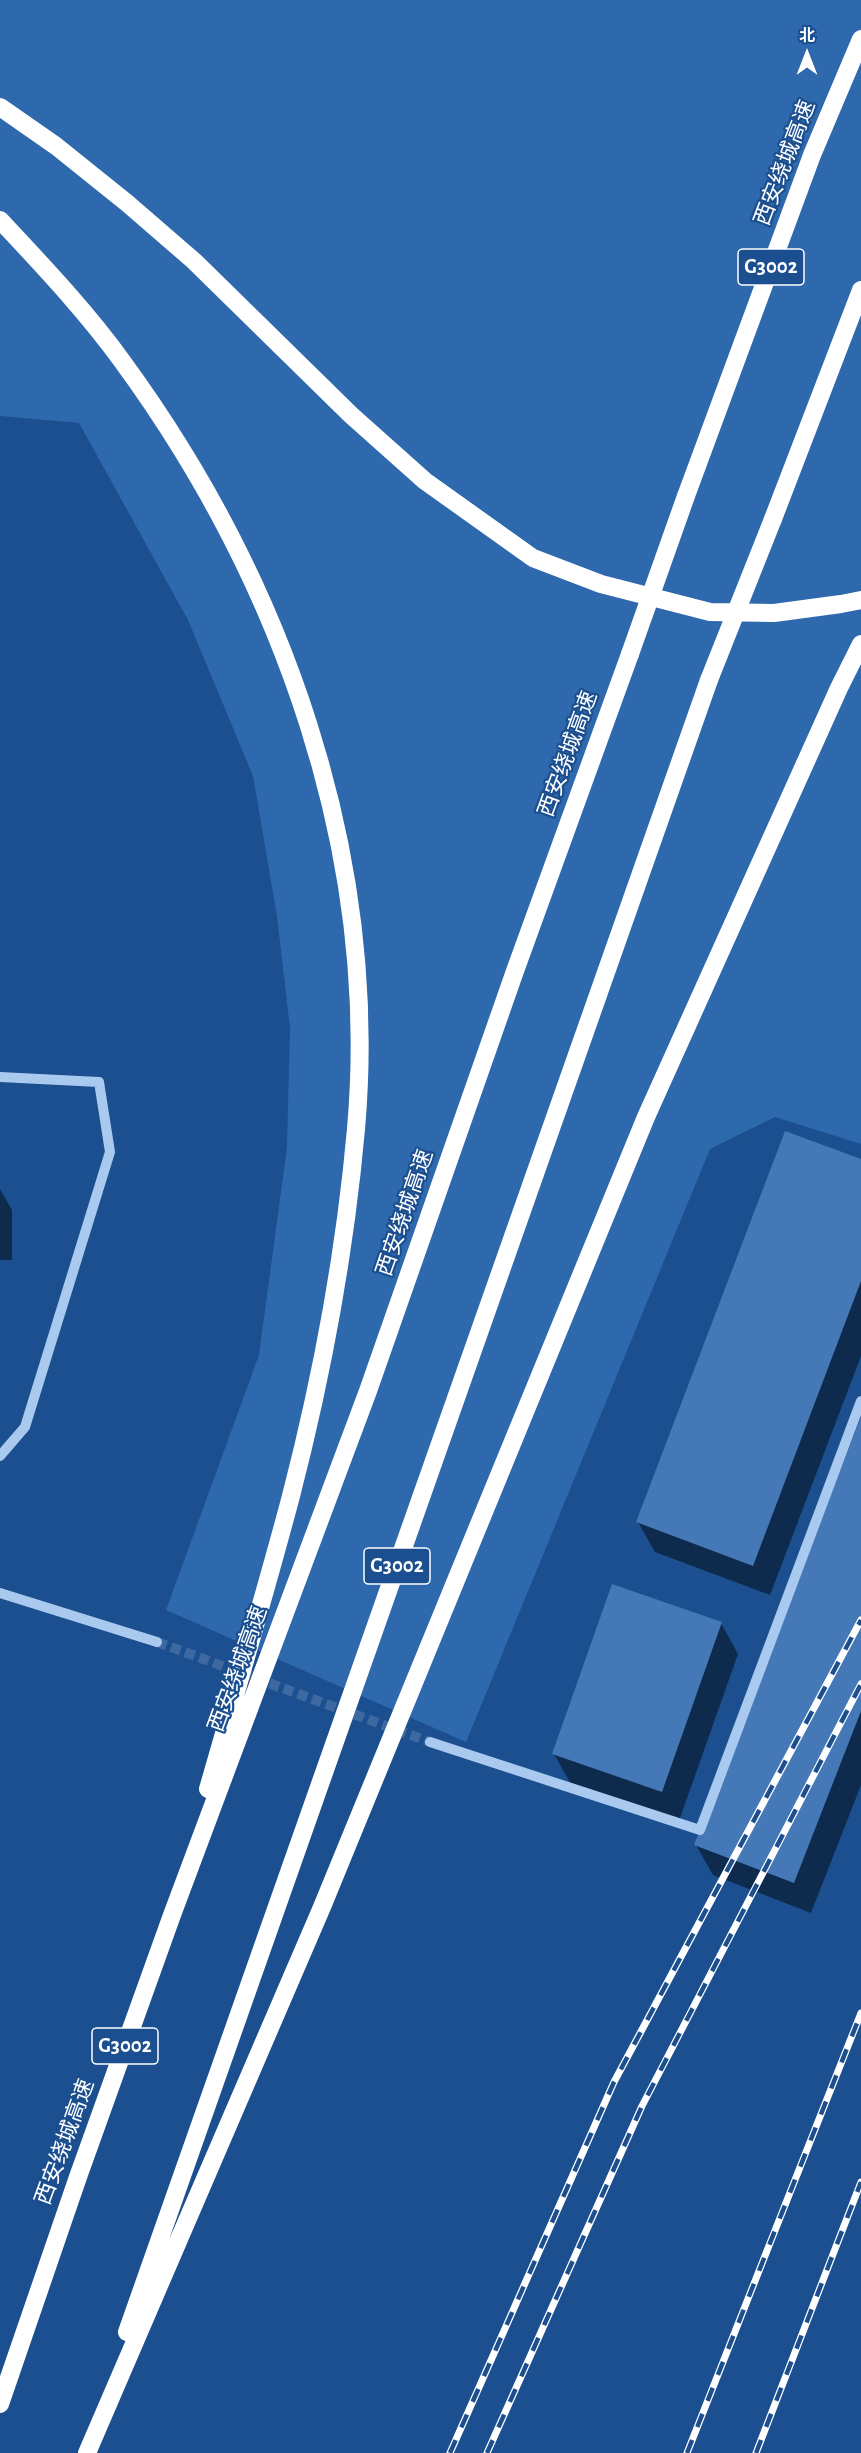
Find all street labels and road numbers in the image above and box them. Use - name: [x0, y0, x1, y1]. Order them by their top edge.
- street label: 西安绕城高速: [749, 97, 821, 229]
- road number: G3002: [738, 249, 804, 285]
- street label: 西安绕城高速: [533, 687, 603, 821]
- street label: 西安绕城高速: [371, 1146, 439, 1280]
- road number: G3002: [364, 1548, 430, 1584]
- street label: 西安绕城高速: [203, 1602, 273, 1736]
- road number: G3002: [92, 2028, 158, 2064]
- street label: 西安绕城高速: [30, 2075, 100, 2209]

